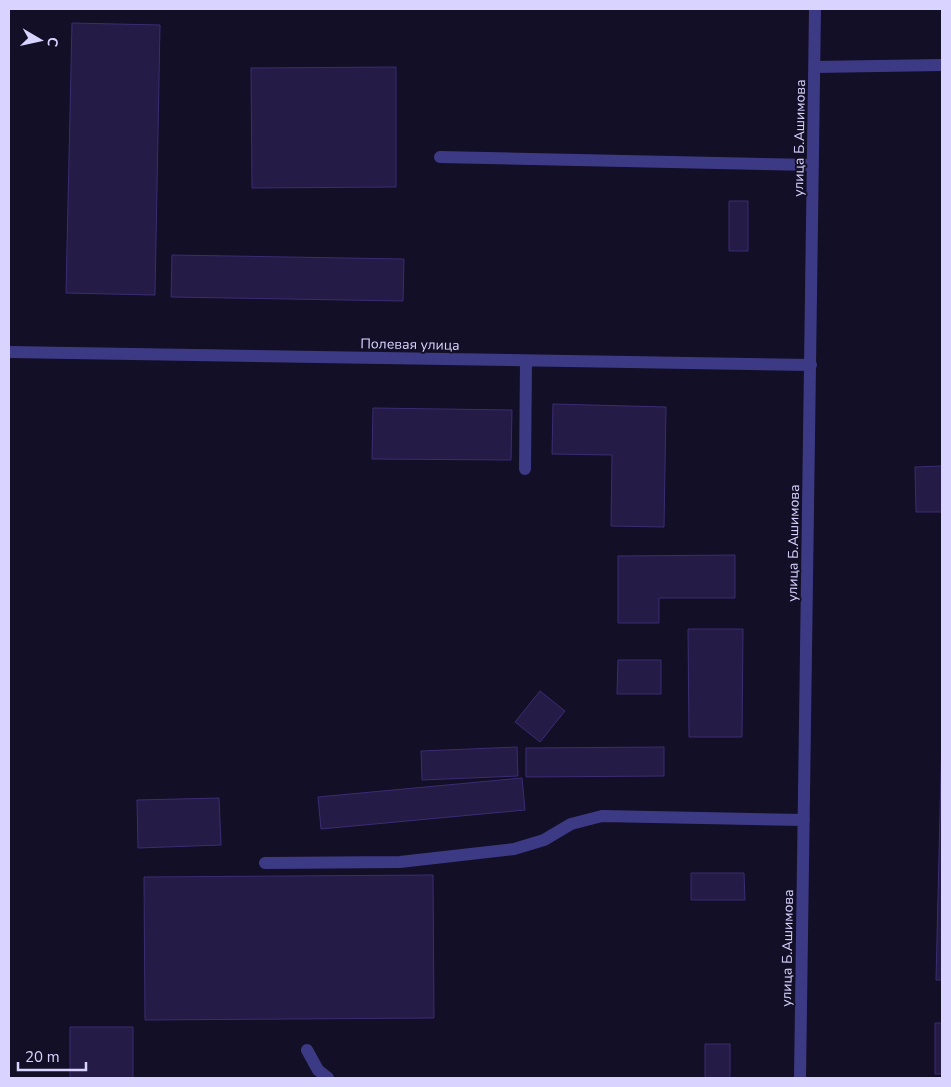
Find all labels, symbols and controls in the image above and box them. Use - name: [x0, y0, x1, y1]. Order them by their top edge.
- north arrow: [15, 15, 65, 65]
- text: С: [42, 36, 62, 49]
- street label: улица Б.Ашимова: [789, 79, 810, 197]
- street label: Полевая улица: [360, 334, 460, 355]
- street label: улица Б.Ашимова: [783, 484, 804, 602]
- street label: улица Б.Ашимова: [777, 889, 798, 1007]
- scale bar: [18, 1040, 85, 1072]
- text: 20 m: [25, 1047, 60, 1067]

